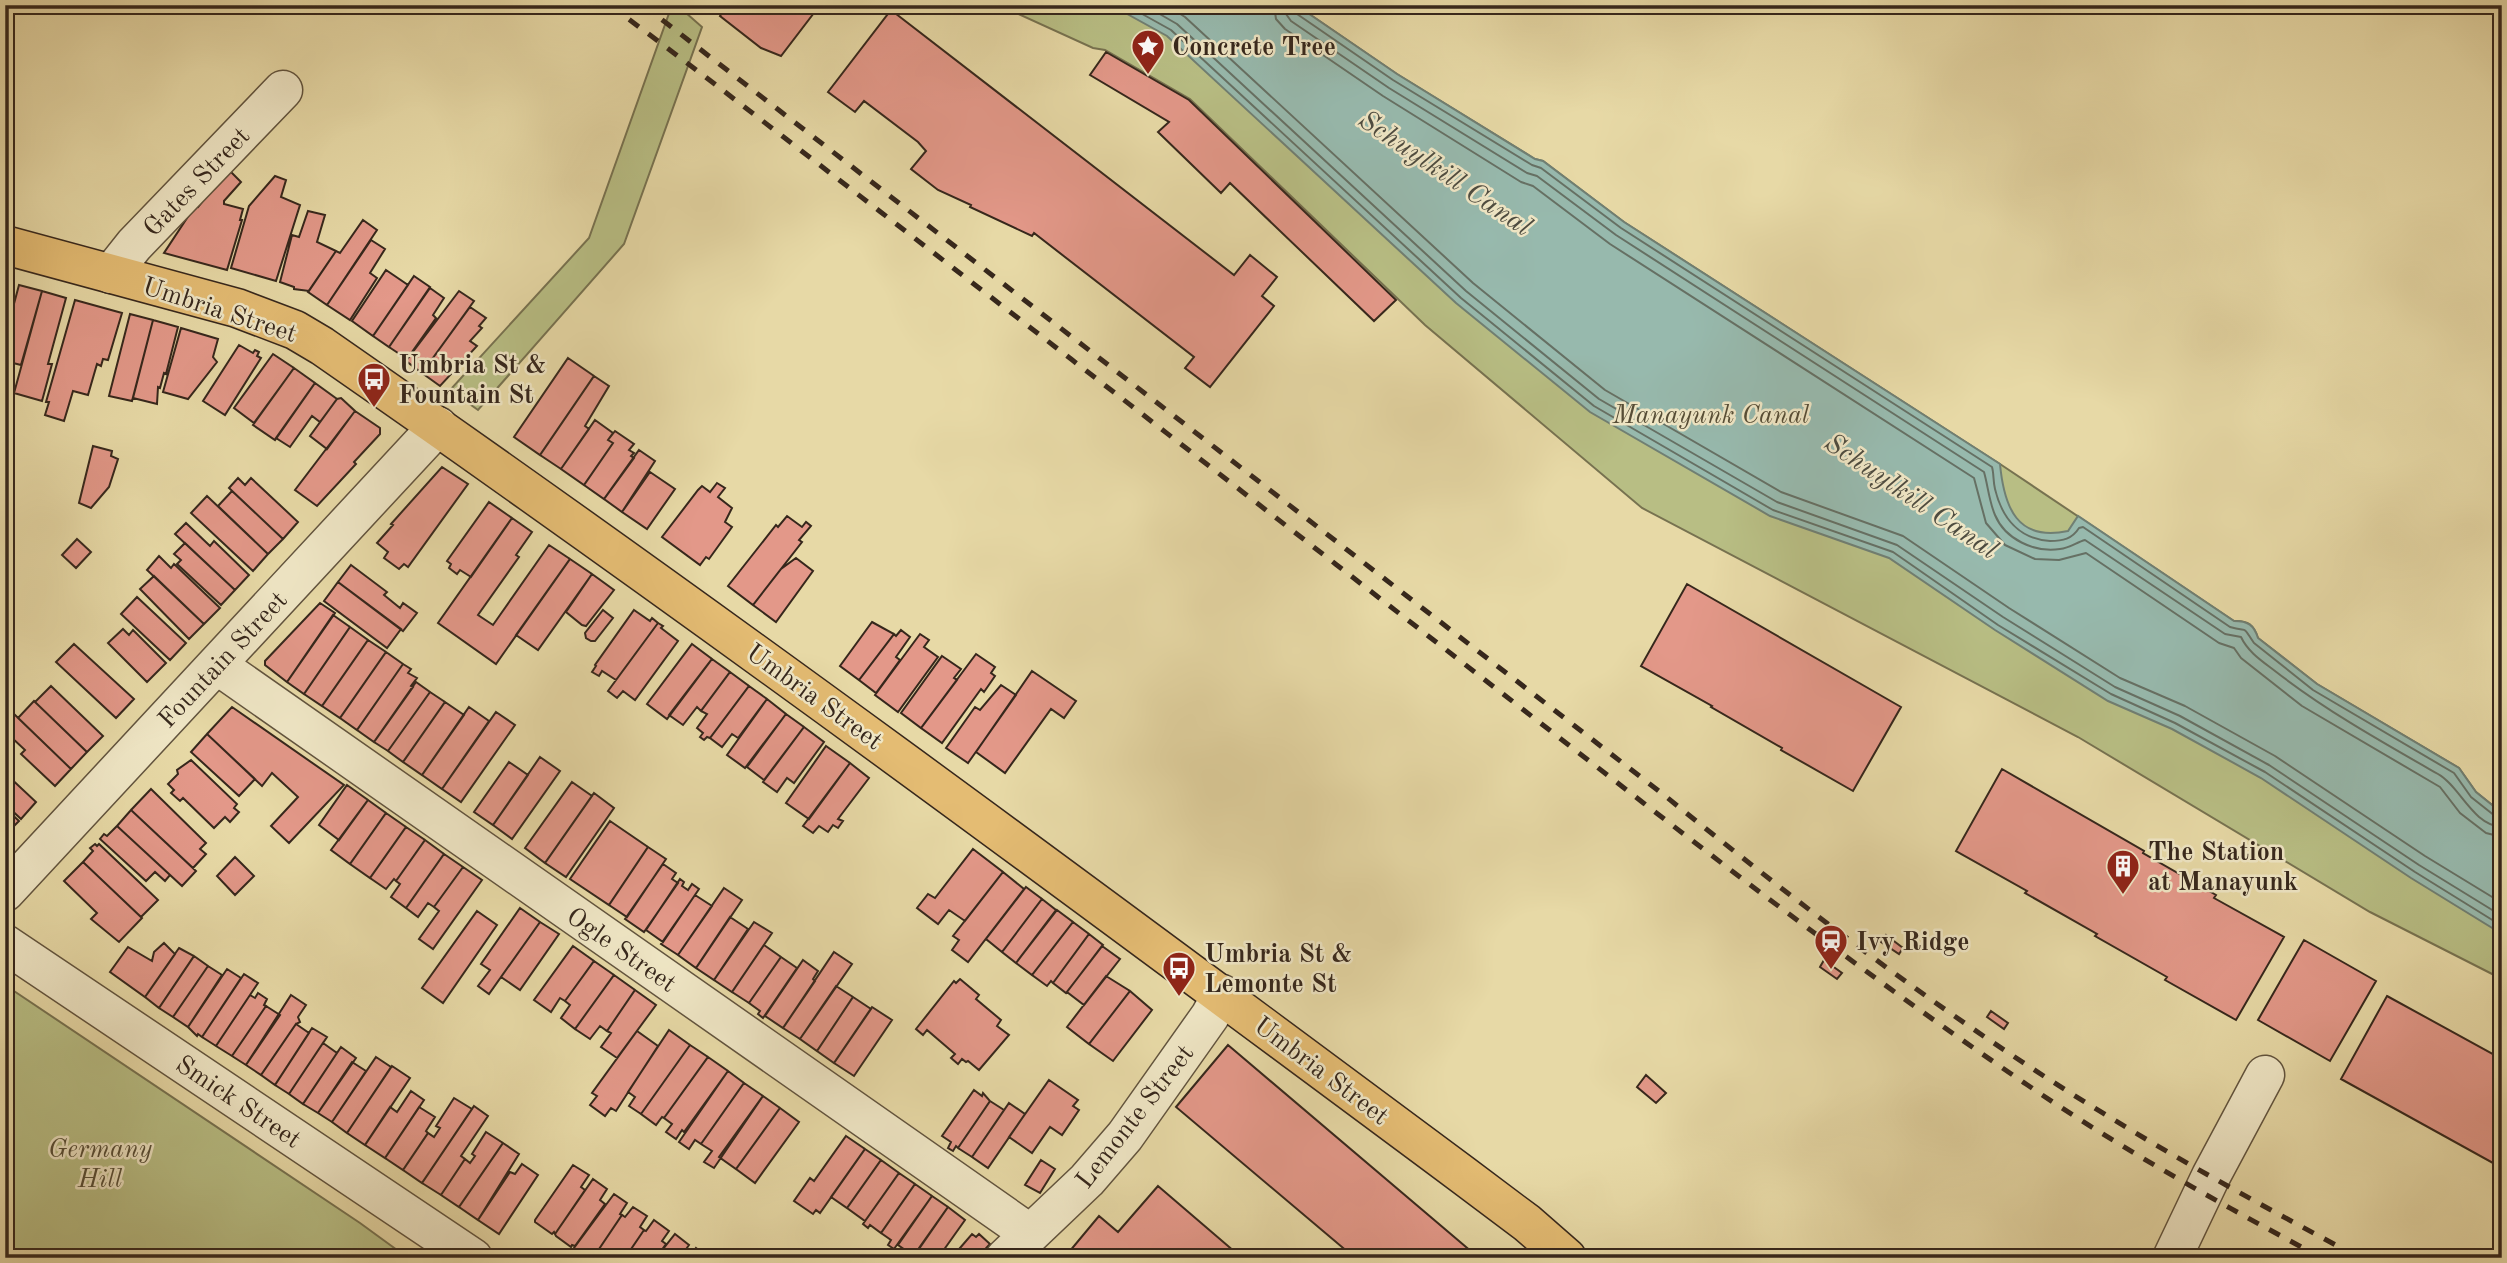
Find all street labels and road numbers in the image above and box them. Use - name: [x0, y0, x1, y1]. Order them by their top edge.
- street label: Gates Street: [139, 123, 255, 242]
- street label: Umbria Street: [139, 274, 300, 348]
- street label: Fountain Street: [154, 587, 293, 733]
- street label: Umbria Street: [741, 640, 887, 755]
- street label: Ogle Street: [561, 903, 680, 998]
- street label: Umbria Street: [1249, 1013, 1393, 1130]
- street label: Lemonte Street: [1072, 1041, 1199, 1194]
- street label: Smick Street: [171, 1051, 305, 1154]

